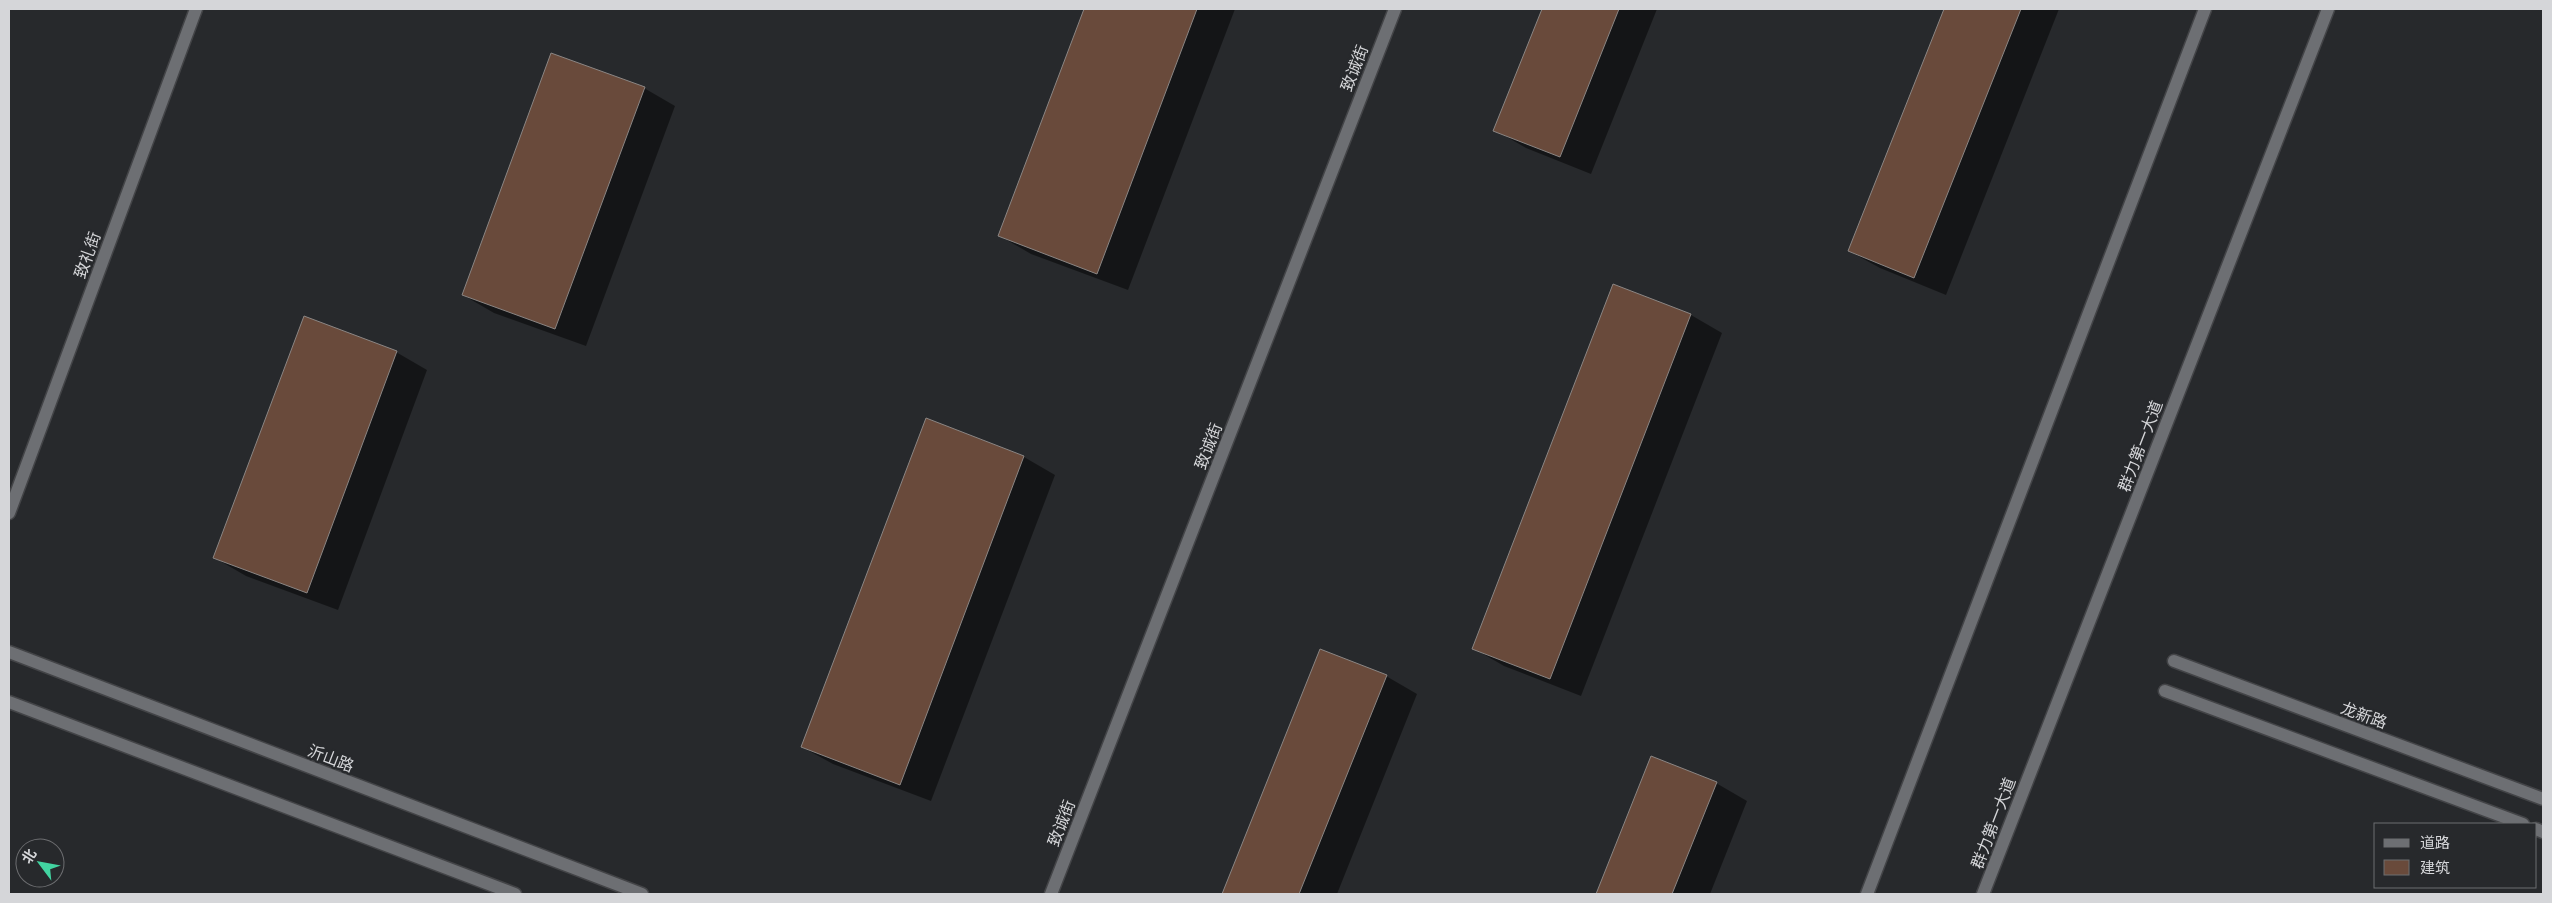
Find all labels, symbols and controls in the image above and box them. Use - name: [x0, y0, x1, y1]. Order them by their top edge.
- street label: 致诚街: [1335, 42, 1373, 94]
- street label: 致礼街: [68, 229, 106, 281]
- street label: 群力第一大道: [2113, 397, 2167, 495]
- street label: 致诚街: [1189, 420, 1227, 472]
- street label: 龙新路: [2338, 696, 2390, 734]
- street label: 沂山路: [305, 739, 357, 777]
- street label: 群力第一大道: [1966, 774, 2020, 872]
- street label: 致诚街: [1042, 797, 1080, 849]
- legend: [2374, 823, 2537, 888]
- text: 道路: [2420, 832, 2450, 853]
- north arrow: [15, 838, 65, 888]
- text: 北: [17, 845, 40, 867]
- text: 建筑: [2420, 857, 2450, 878]

